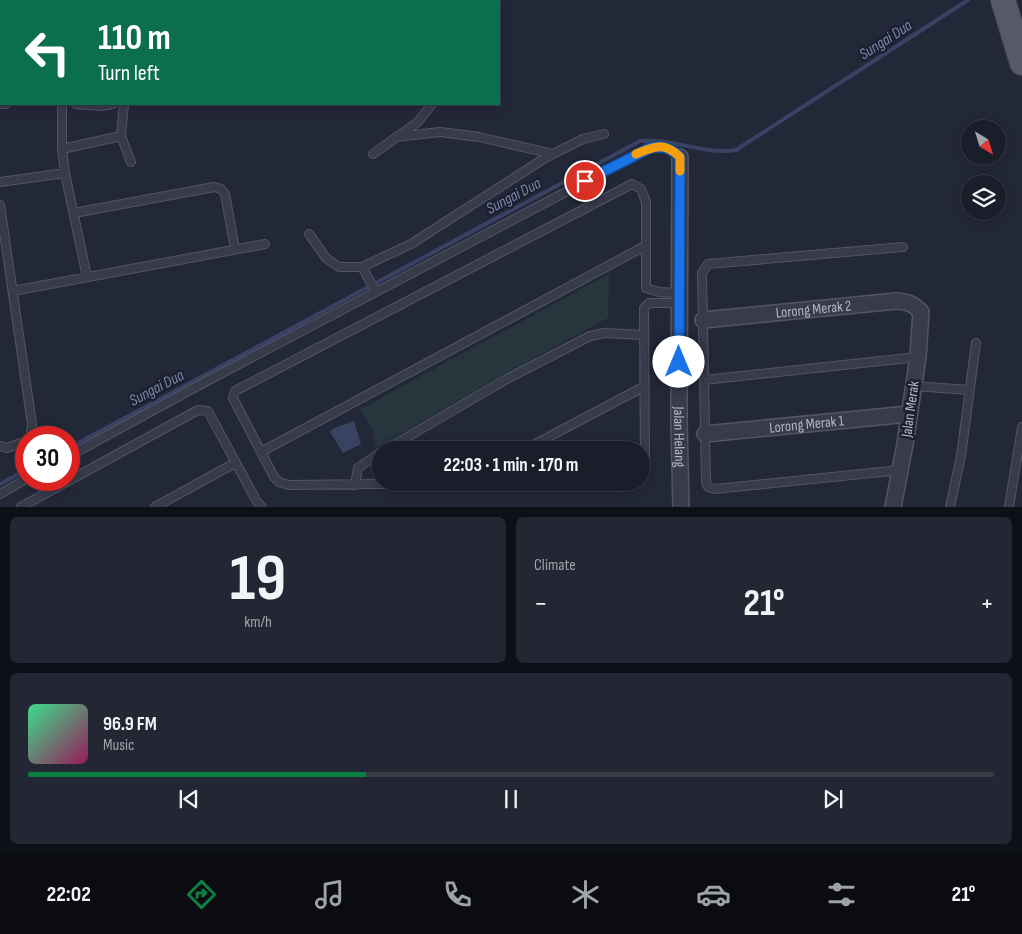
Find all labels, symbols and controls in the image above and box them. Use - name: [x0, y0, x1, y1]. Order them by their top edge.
- water label: Sungai Dua: [856, 16, 916, 64]
- text: 110 m: [98, 17, 171, 60]
- icon: left: [15, 20, 80, 85]
- text: Turn left: [98, 60, 160, 87]
- north arrow: [961, 120, 1006, 165]
- map controls: [961, 120, 1006, 220]
- pin: [564, 160, 606, 202]
- icon: arrive: [571, 167, 599, 195]
- water label: Sungai Dua: [483, 174, 545, 219]
- button: layers: [961, 175, 1006, 220]
- street label: Lorong Merak 2: [775, 296, 852, 323]
- position arrow: [652, 335, 704, 387]
- water label: Sungai Dua: [126, 366, 188, 411]
- street label: Jalan Merak: [897, 379, 924, 439]
- street label: Jalan Helang: [669, 406, 689, 468]
- street label: Lorong Merak 1: [768, 411, 846, 438]
- speed limit sign: 30: [15, 426, 80, 491]
- text: 22:03 · 1 min · 170 m: [444, 454, 578, 477]
- text: 19: [230, 541, 286, 619]
- text: Climate: [534, 556, 576, 575]
- text: 21°: [743, 581, 785, 626]
- text: −: [534, 587, 548, 620]
- text: +: [980, 587, 994, 620]
- text: km/h: [244, 613, 272, 632]
- text: 96.9 FM: [103, 713, 157, 736]
- text: Music: [103, 736, 134, 755]
- icon: previous: [175, 785, 203, 813]
- icon: pause: [497, 785, 525, 813]
- icon: next: [819, 785, 847, 813]
- icon: directions: [184, 877, 219, 912]
- icon: music: [312, 877, 347, 912]
- icon: phone: [440, 877, 475, 912]
- icon: climate: [568, 877, 603, 912]
- icon: car: [696, 877, 731, 912]
- icon: filters: [824, 877, 859, 912]
- text: 22:02: [46, 881, 91, 908]
- text: 21°: [952, 881, 976, 908]

